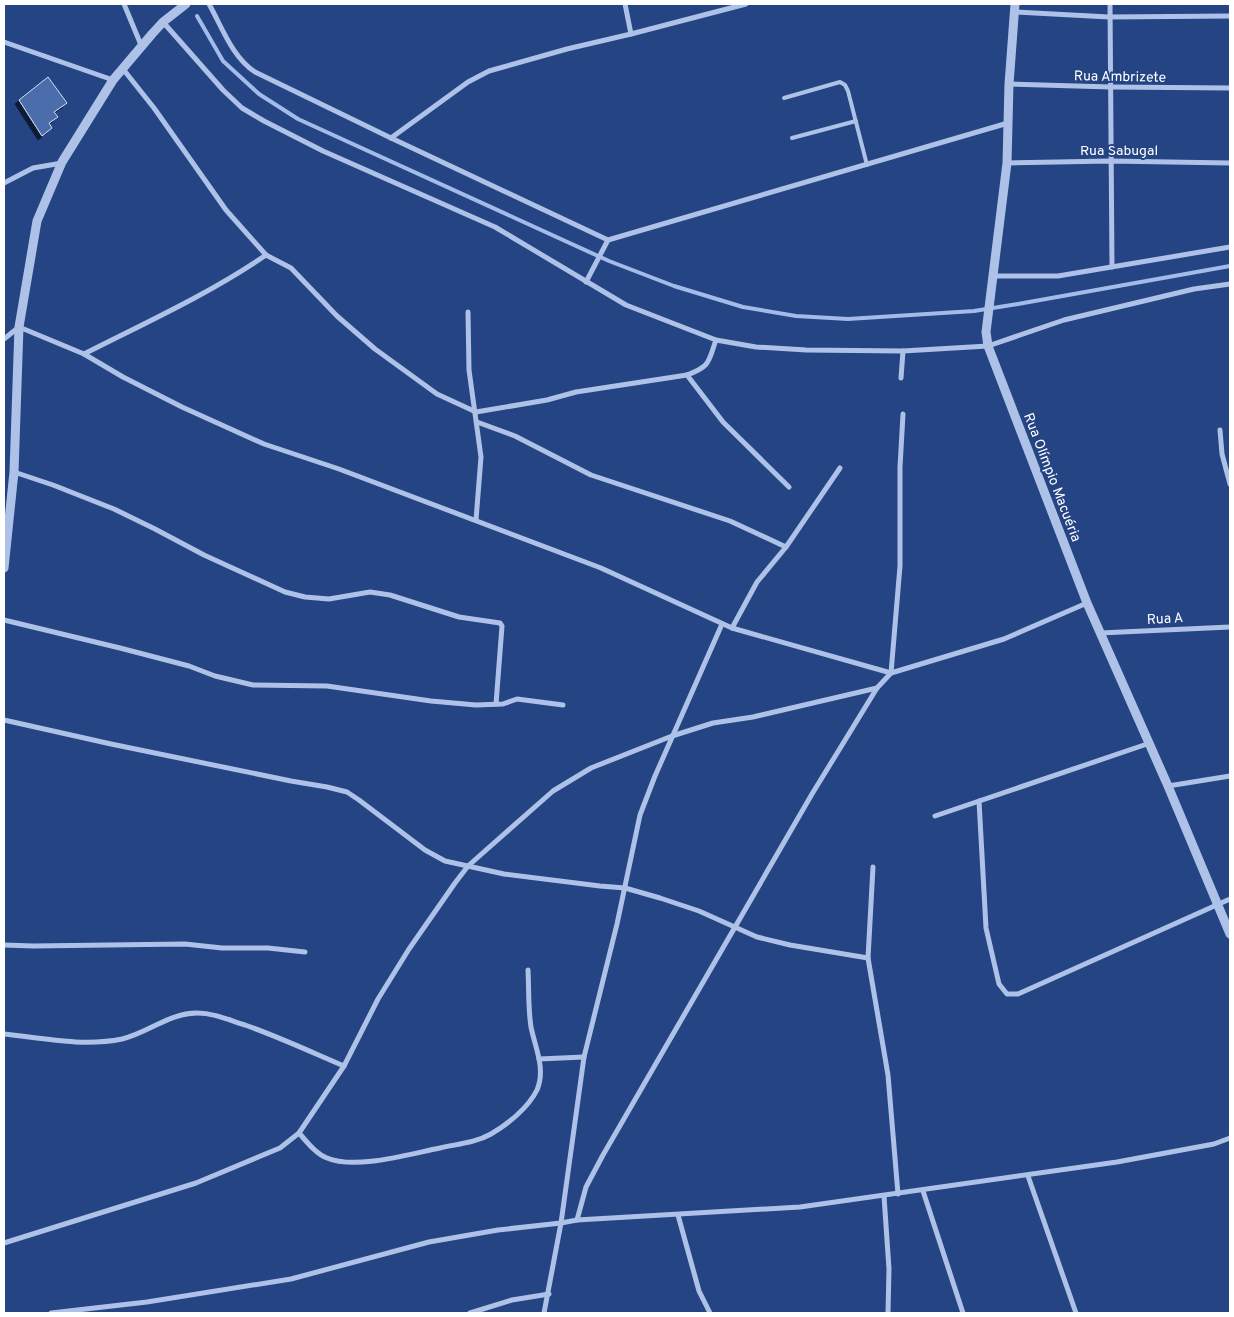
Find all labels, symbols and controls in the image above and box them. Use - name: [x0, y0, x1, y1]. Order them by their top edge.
- street label: Rua Ambrizete: [1074, 68, 1166, 87]
- street label: Rua Sabugal: [1080, 143, 1158, 160]
- street label: Rua Olímpio Macuéria: [1019, 411, 1084, 544]
- street label: Rua A: [1146, 610, 1184, 629]

